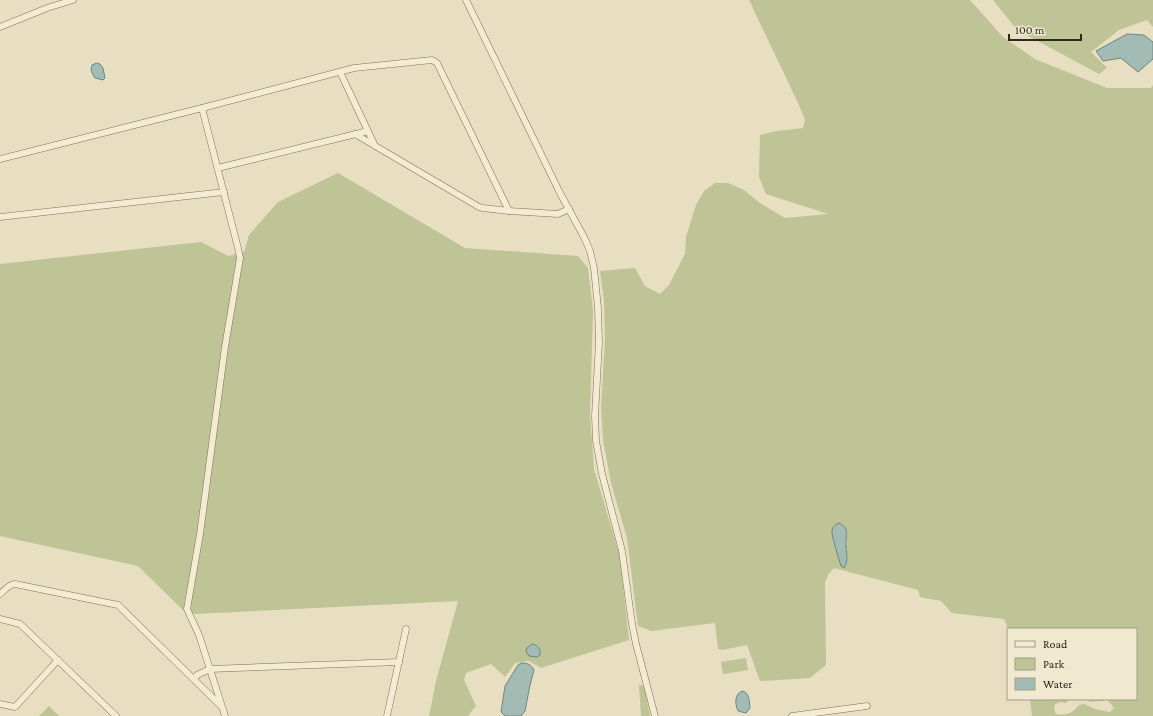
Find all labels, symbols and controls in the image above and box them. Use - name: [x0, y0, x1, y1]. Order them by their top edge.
- scale bar: [1009, 16, 1081, 42]
- text: 100 m: [1015, 23, 1045, 37]
- legend: [1007, 628, 1137, 700]
- text: Road: [1043, 637, 1068, 651]
- text: Park: [1043, 657, 1065, 671]
- text: Water: [1043, 677, 1073, 691]

